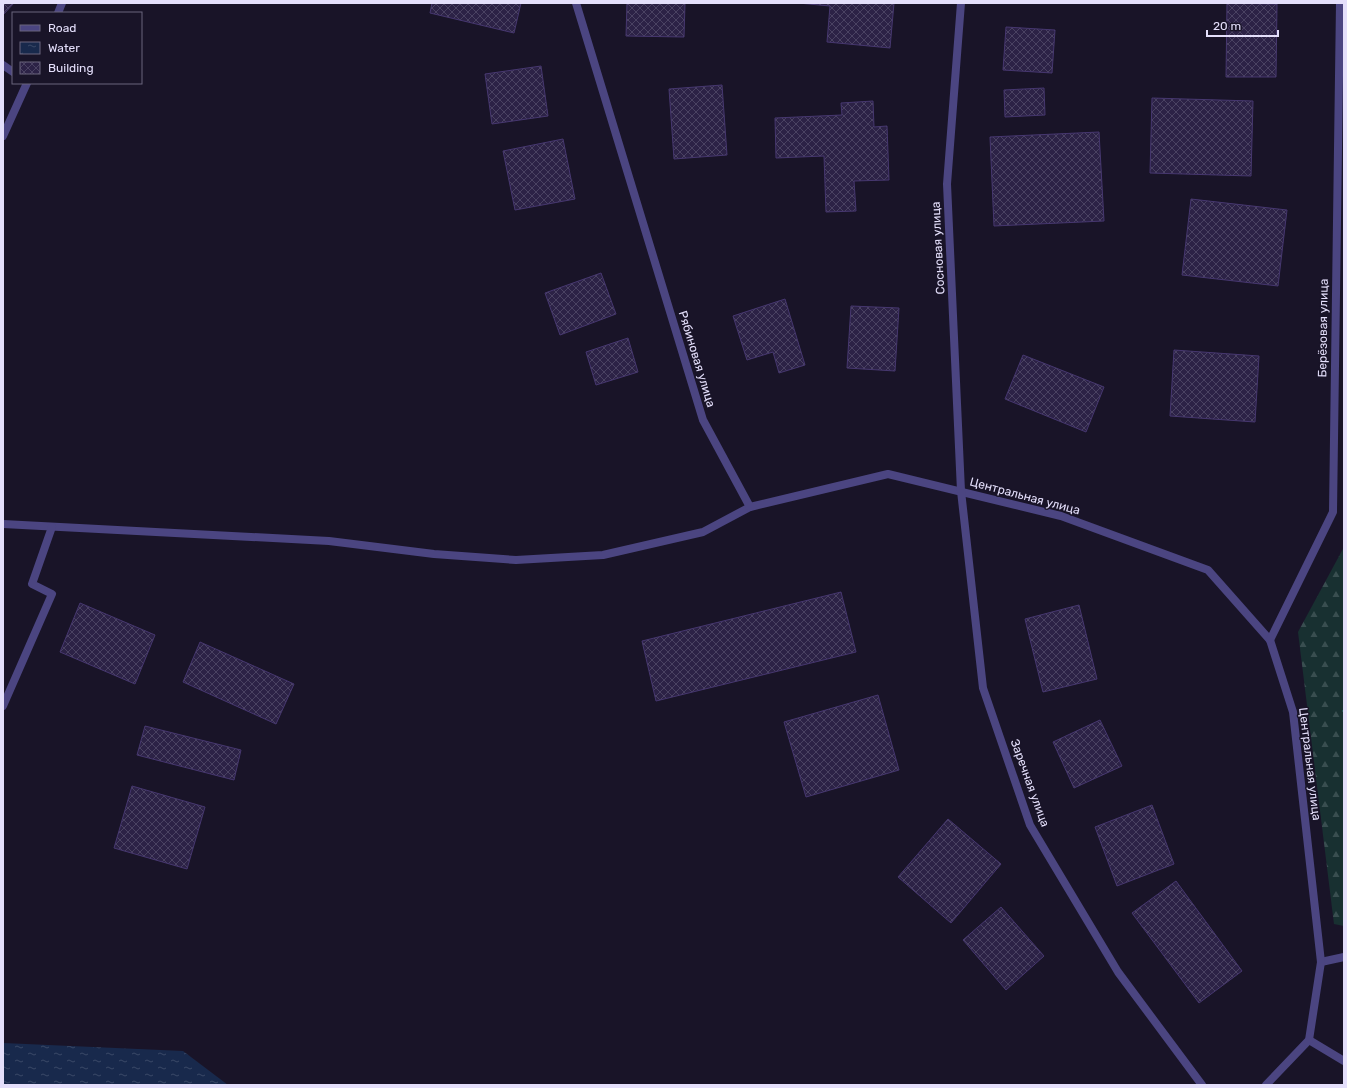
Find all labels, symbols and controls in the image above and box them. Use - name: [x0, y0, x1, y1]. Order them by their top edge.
- legend: [12, 12, 142, 84]
- scale bar: [1207, 12, 1278, 38]
- text: 20 m: [1213, 19, 1241, 33]
- text: Road: [48, 21, 76, 35]
- text: Water: [48, 41, 80, 55]
- text: Building: [48, 61, 94, 75]
- street label: Сосновая улица: [929, 201, 947, 295]
- street label: Берёзовая улица: [1315, 279, 1331, 377]
- street label: Рябиновая улица: [676, 309, 718, 409]
- street label: Центральная улица: [968, 475, 1082, 517]
- street label: Центральная улица: [1296, 707, 1324, 821]
- street label: Заречная улица: [1008, 737, 1052, 829]

